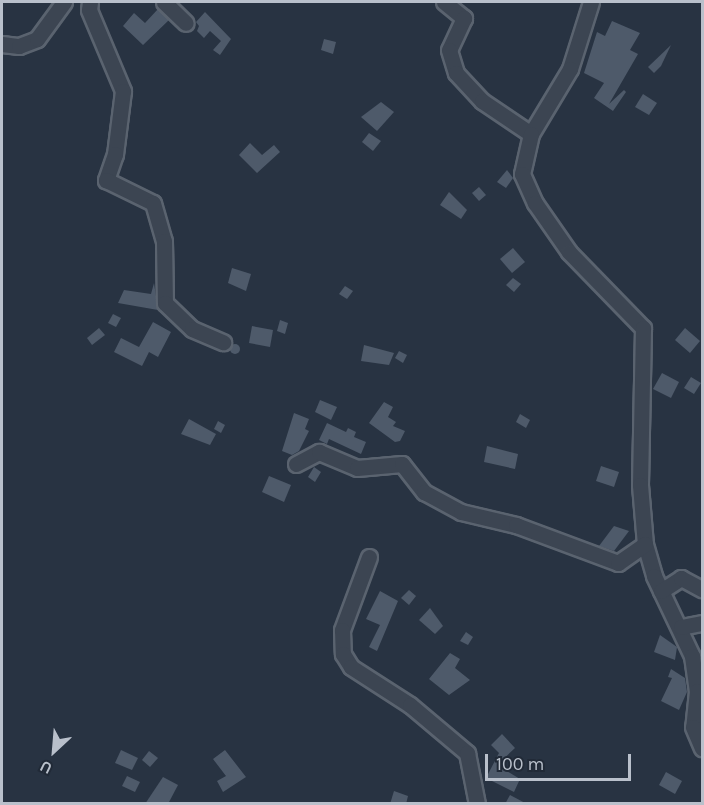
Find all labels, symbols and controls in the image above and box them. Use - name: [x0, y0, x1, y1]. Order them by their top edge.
- north arrow: [24, 721, 84, 781]
- scale bar: [488, 742, 634, 780]
- text: 100 m: [496, 753, 544, 775]
- text: U: [37, 757, 55, 779]

